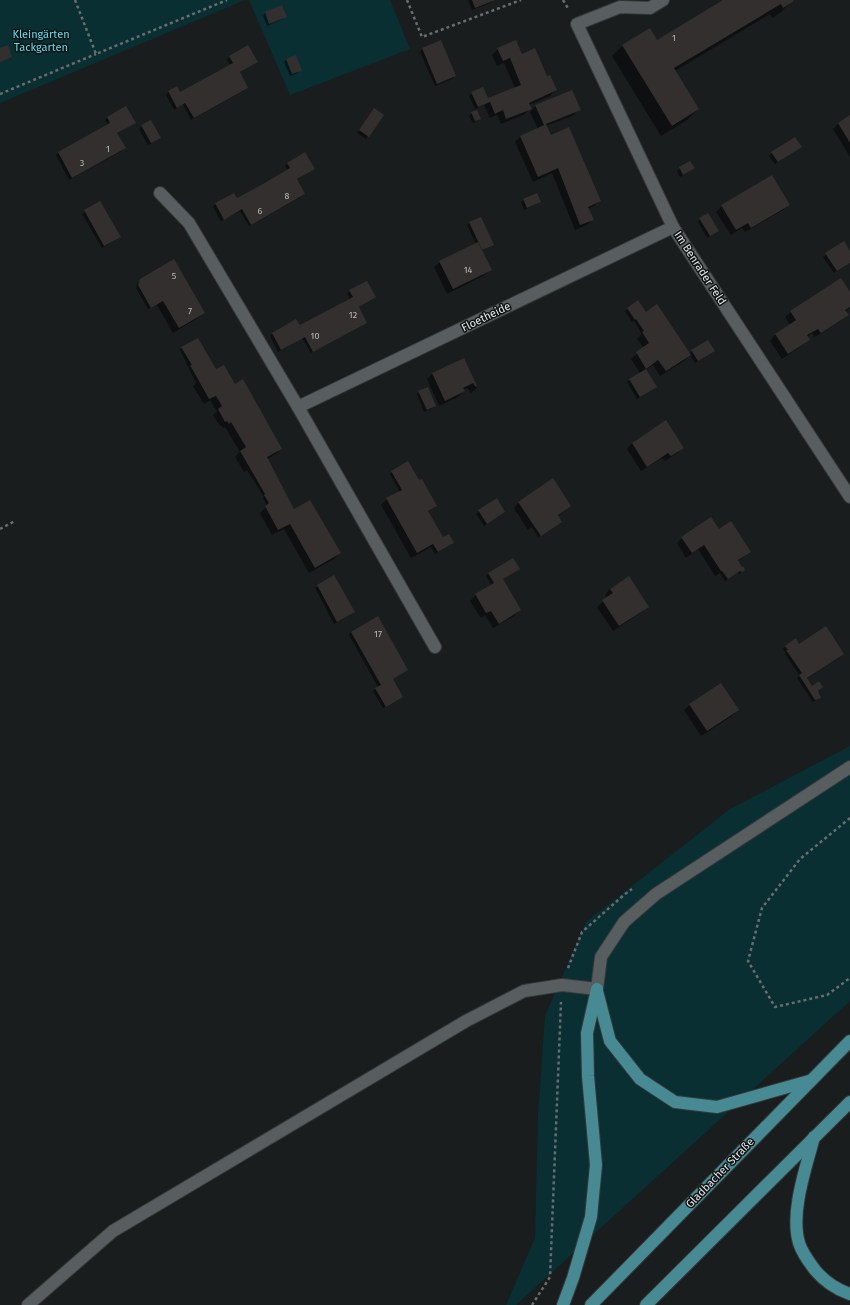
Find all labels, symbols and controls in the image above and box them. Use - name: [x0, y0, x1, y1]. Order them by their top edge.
- park label: Kleingärten Tackgarten: [12, 28, 70, 54]
- house number: 1: [672, 33, 676, 43]
- house number: 1: [106, 144, 110, 154]
- house number: 3: [80, 158, 84, 168]
- house number: 8: [285, 191, 290, 201]
- house number: 6: [258, 206, 263, 216]
- street label: Im Benrader Feld: [671, 229, 729, 307]
- house number: 14: [464, 265, 473, 275]
- house number: 5: [172, 271, 177, 281]
- street label: Floetheide: [459, 300, 513, 334]
- house number: 7: [188, 306, 192, 316]
- house number: 12: [349, 310, 357, 320]
- house number: 10: [311, 331, 319, 341]
- house number: 17: [374, 629, 382, 639]
- street label: Gladbacher Straße: [683, 1135, 757, 1211]

